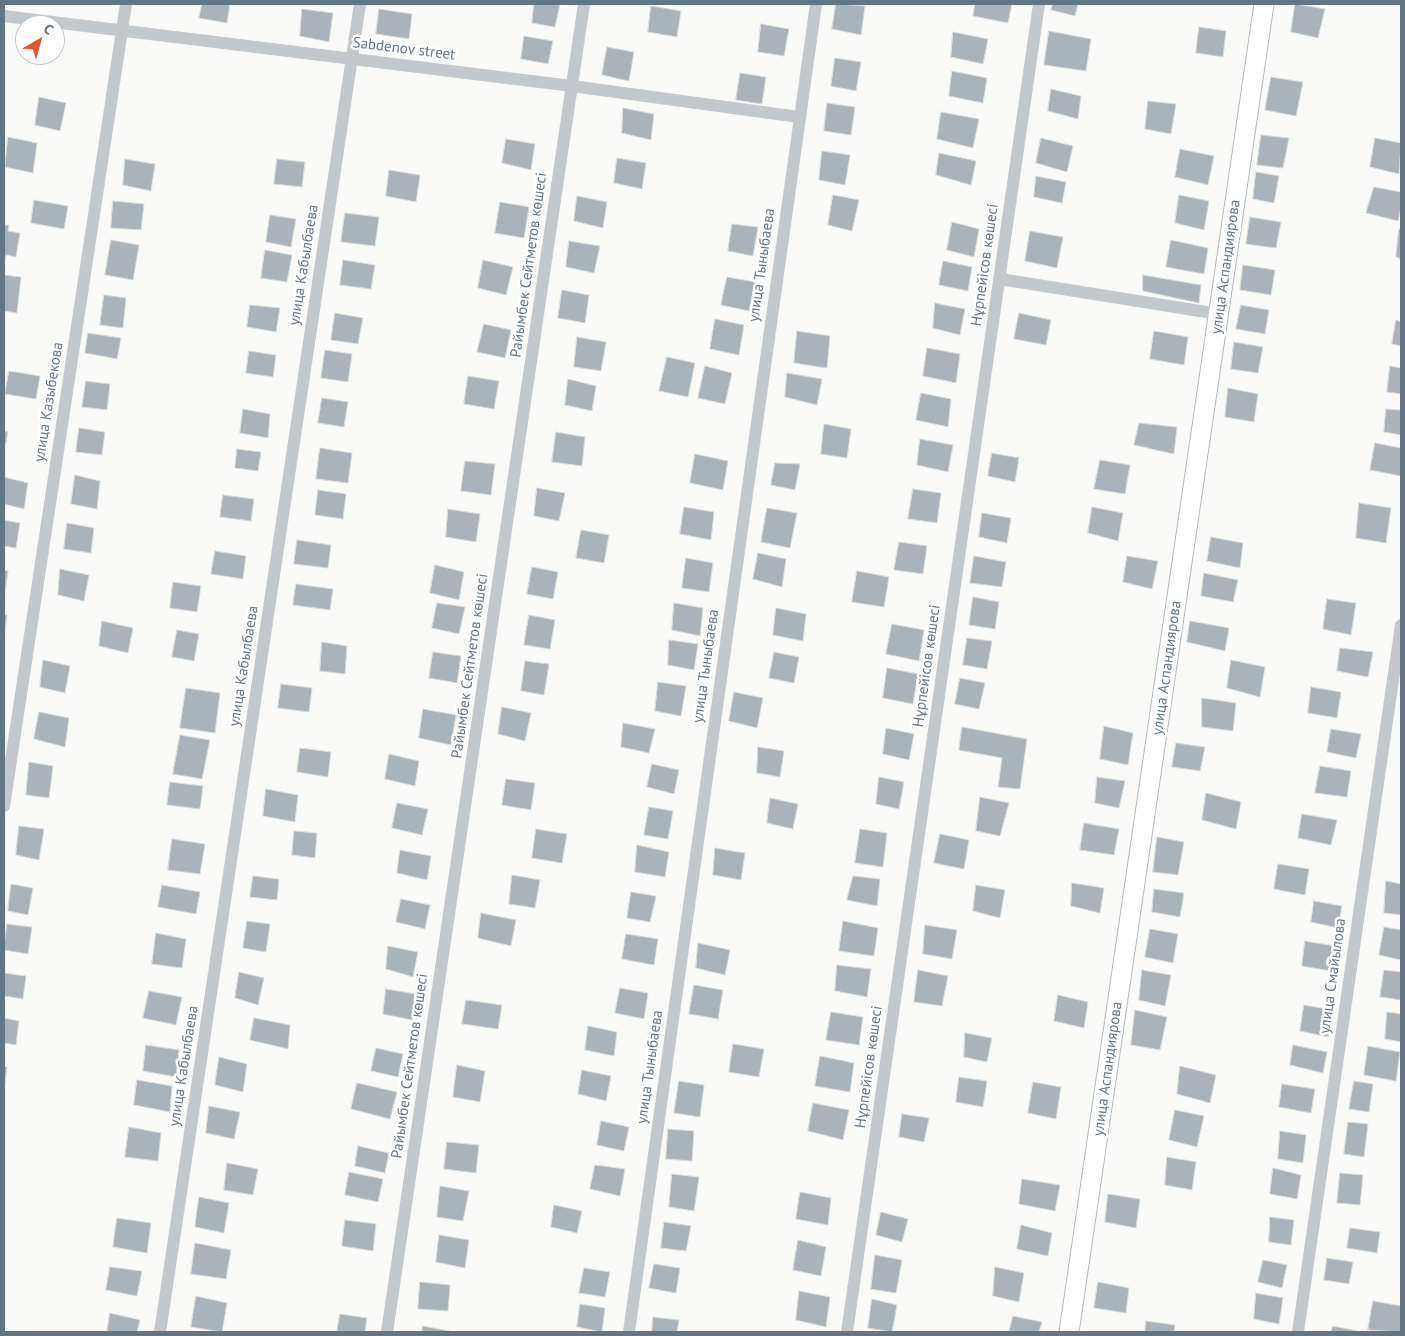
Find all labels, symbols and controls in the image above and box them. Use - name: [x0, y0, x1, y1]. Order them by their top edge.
- north arrow: [15, 15, 65, 65]
- text: С: [40, 19, 57, 38]
- street label: Sabdenov street: [352, 34, 456, 64]
- street label: Райымбек Сейтметов көшесі: [507, 171, 551, 359]
- street label: улица Аспандиярова: [1208, 199, 1244, 335]
- street label: улица Кабылбаева: [286, 203, 322, 327]
- street label: Нұрпейісов көшесі: [967, 203, 1003, 327]
- street label: улица Тыныбаева: [745, 207, 779, 323]
- street label: улица Казыбекова: [31, 341, 67, 463]
- street label: Райымбек Сейтметов көшесі: [448, 572, 492, 760]
- street label: улица Аспандиярова: [1149, 600, 1185, 736]
- street label: улица Кабылбаева: [226, 604, 262, 728]
- street label: Нұрпейісов көшесі: [909, 604, 945, 728]
- street label: улица Тыныбаева: [689, 608, 723, 724]
- street label: улица Смайылова: [1316, 917, 1350, 1035]
- street label: Райымбек Сейтметов көшесі: [388, 972, 432, 1160]
- street label: улица Аспандиярова: [1090, 1001, 1126, 1137]
- street label: улица Кабылбаева: [166, 1004, 202, 1128]
- street label: Нұрпейісов көшесі: [851, 1005, 887, 1129]
- street label: улица Тыныбаева: [633, 1009, 667, 1125]

